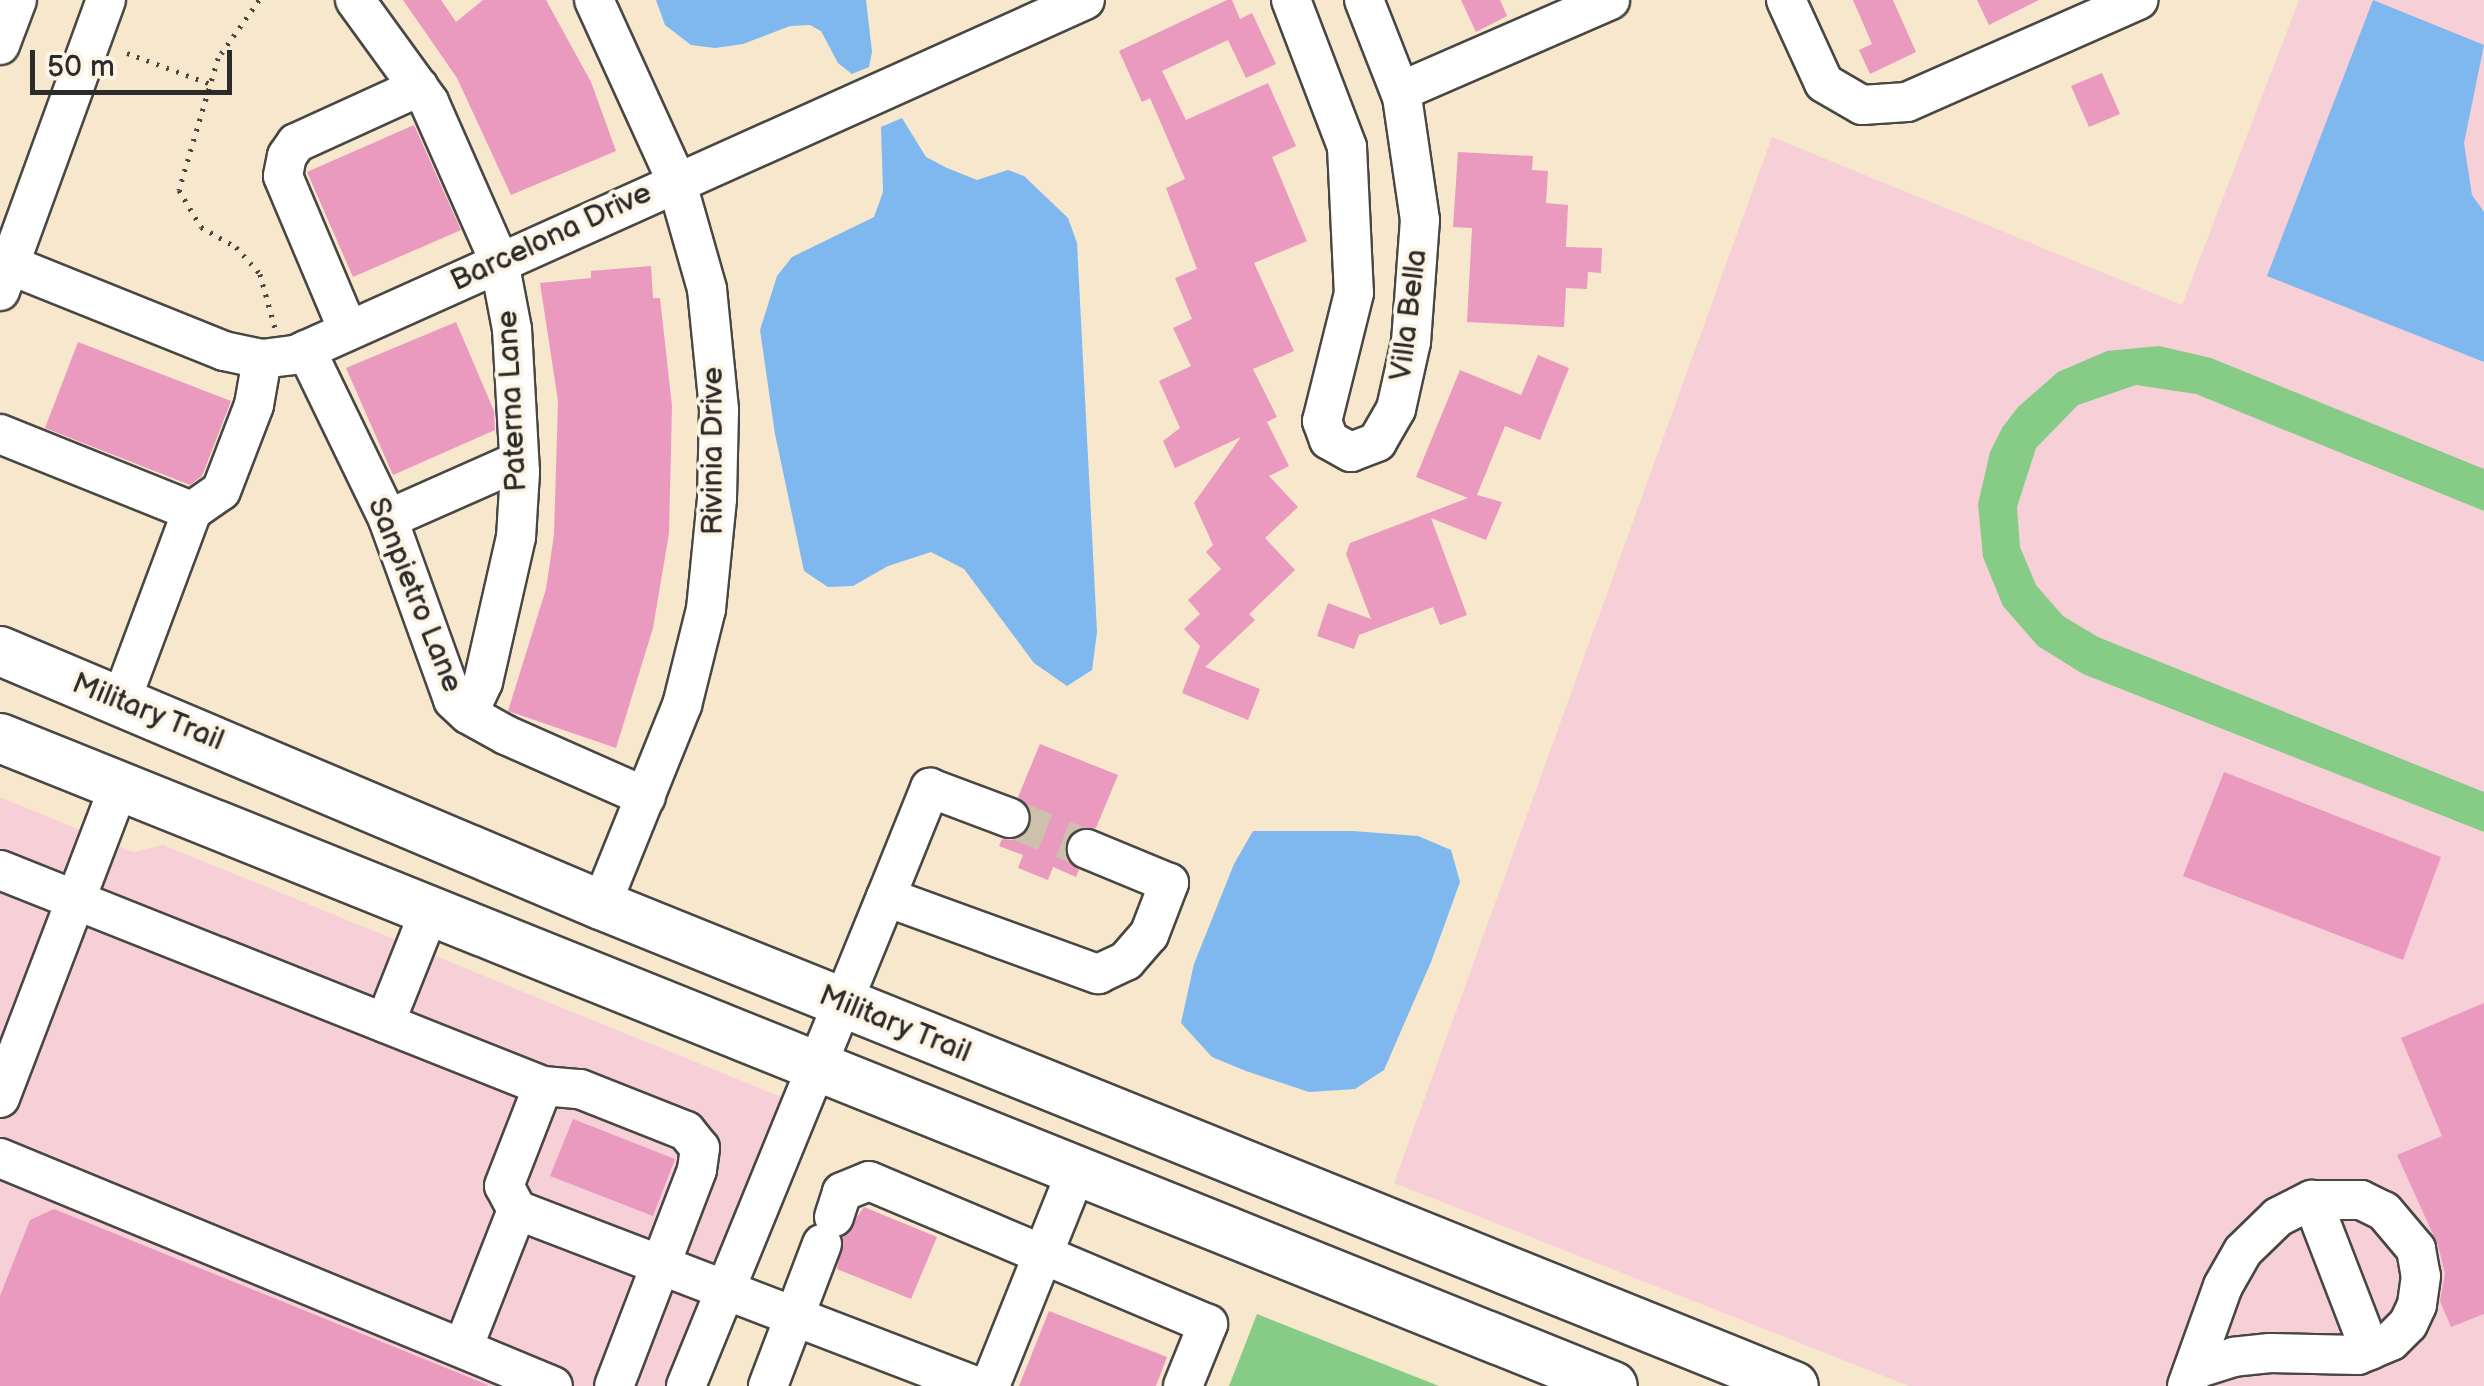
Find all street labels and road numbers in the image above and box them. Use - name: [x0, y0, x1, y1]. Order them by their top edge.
- street label: Barcelona Drive: [445, 175, 657, 299]
- street label: Villa Bella: [1383, 247, 1435, 383]
- street label: Paterna Lane: [489, 309, 535, 493]
- street label: Rivinia Drive: [695, 367, 731, 535]
- street label: Sanpietro Lane: [360, 492, 470, 698]
- street label: Military Trail: [66, 665, 230, 759]
- street label: Military Trail: [813, 977, 977, 1071]

